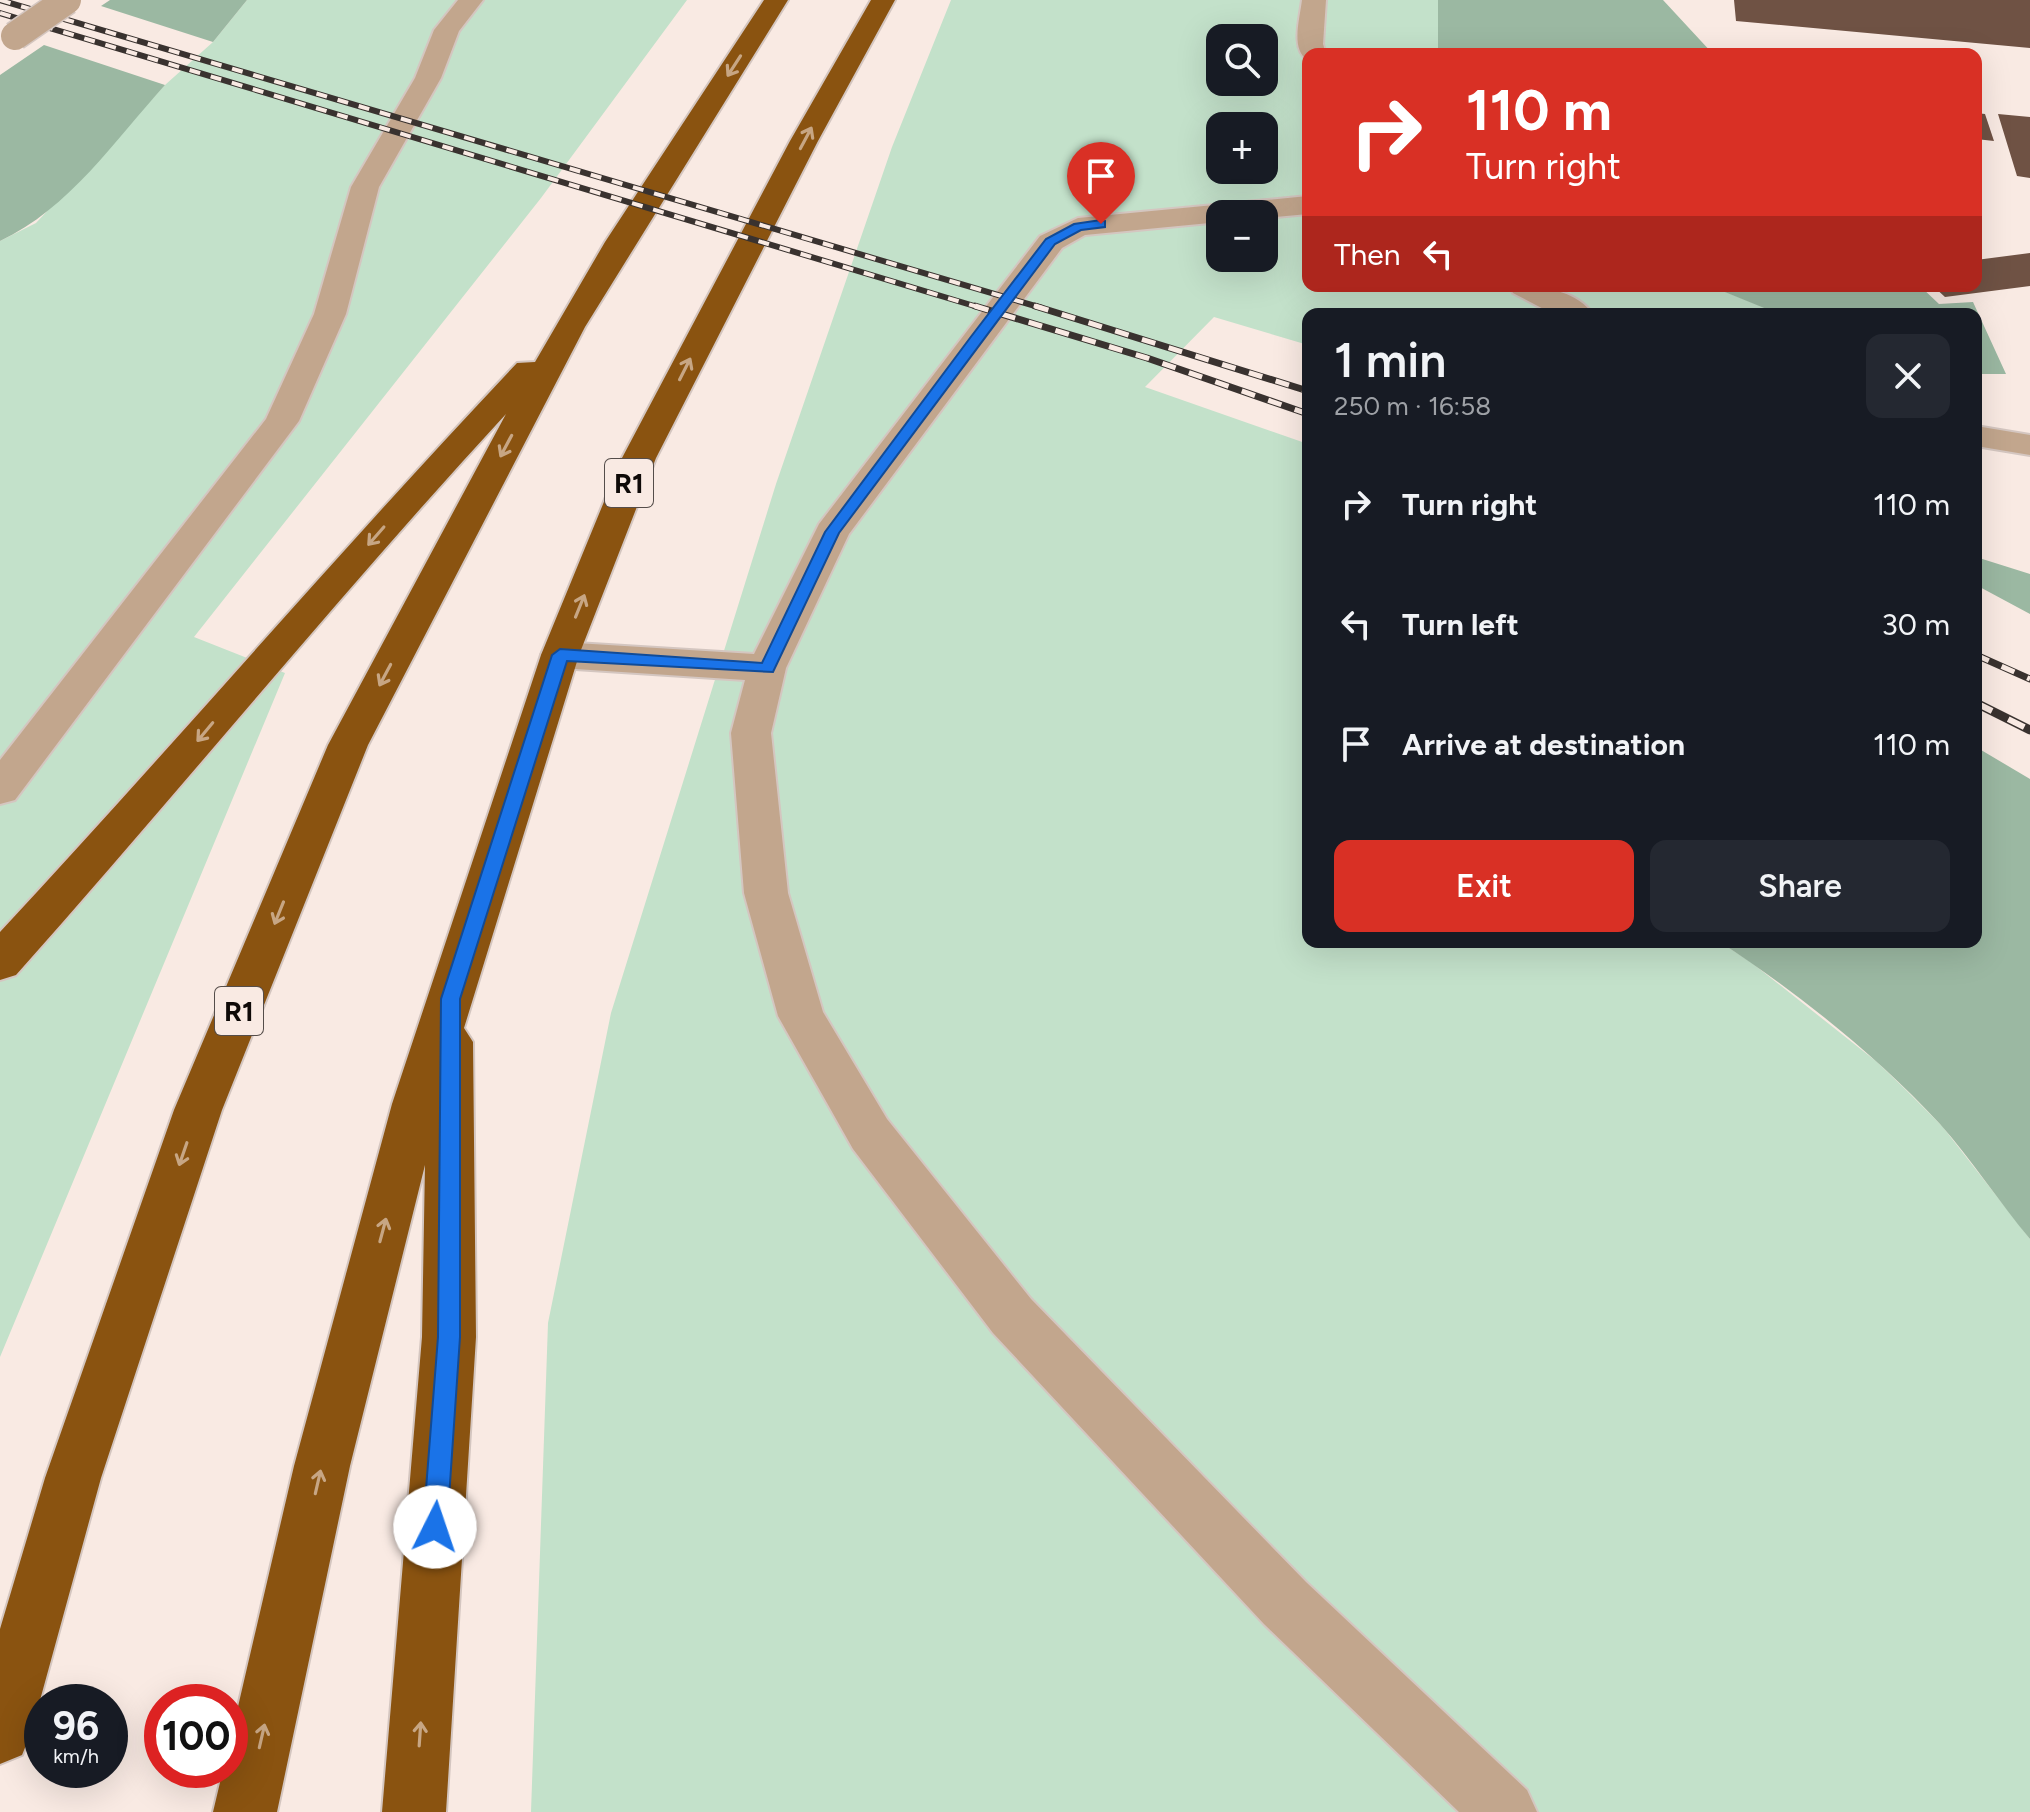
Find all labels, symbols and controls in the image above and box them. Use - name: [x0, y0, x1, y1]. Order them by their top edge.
- map controls: [1206, 24, 1278, 272]
- button: search: [1206, 24, 1278, 96]
- one-way arrow: [726, 54, 743, 76]
- text: 110 m: [1466, 77, 1612, 144]
- icon: right: [1334, 80, 1438, 184]
- button: +: [1206, 112, 1278, 184]
- one-way arrow: [798, 127, 814, 151]
- pin: [1067, 142, 1135, 224]
- text: Turn right: [1466, 145, 1621, 188]
- icon: arrive: [1079, 154, 1123, 198]
- button: −: [1206, 200, 1278, 272]
- icon: left: [1416, 232, 1460, 276]
- text: Then: [1334, 236, 1400, 273]
- text: 1 min: [1334, 331, 1446, 389]
- button: close: [1866, 334, 1950, 418]
- one-way arrow: [678, 357, 694, 381]
- text: 250 m · 16:58: [1334, 390, 1491, 422]
- one-way arrow: [498, 433, 514, 457]
- road number: R1: [605, 459, 653, 507]
- icon: right: [1334, 482, 1378, 526]
- text: Turn right: [1402, 486, 1537, 523]
- text: 110 m: [1873, 486, 1950, 523]
- one-way arrow: [368, 526, 386, 546]
- one-way arrow: [574, 594, 588, 619]
- icon: left: [1334, 602, 1378, 646]
- text: Turn left: [1402, 606, 1519, 643]
- text: 30 m: [1882, 606, 1950, 643]
- one-way arrow: [376, 663, 392, 687]
- one-way arrow: [196, 721, 214, 742]
- icon: arrive: [1334, 722, 1378, 766]
- text: Arrive at destination: [1402, 726, 1685, 763]
- text: 110 m: [1873, 726, 1950, 763]
- button: Exit: [1334, 840, 1634, 932]
- button: Share: [1650, 840, 1950, 932]
- one-way arrow: [271, 900, 285, 925]
- road number: R1: [215, 987, 263, 1035]
- one-way arrow: [175, 1142, 190, 1167]
- one-way arrow: [377, 1218, 392, 1244]
- one-way arrow: [311, 1470, 326, 1495]
- position arrow: [393, 1485, 477, 1569]
- speed limit sign: 100: [144, 1684, 248, 1788]
- text: 96: [53, 1702, 99, 1750]
- one-way arrow: [413, 1721, 428, 1748]
- one-way arrow: [255, 1724, 270, 1749]
- text: km/h: [53, 1744, 99, 1768]

